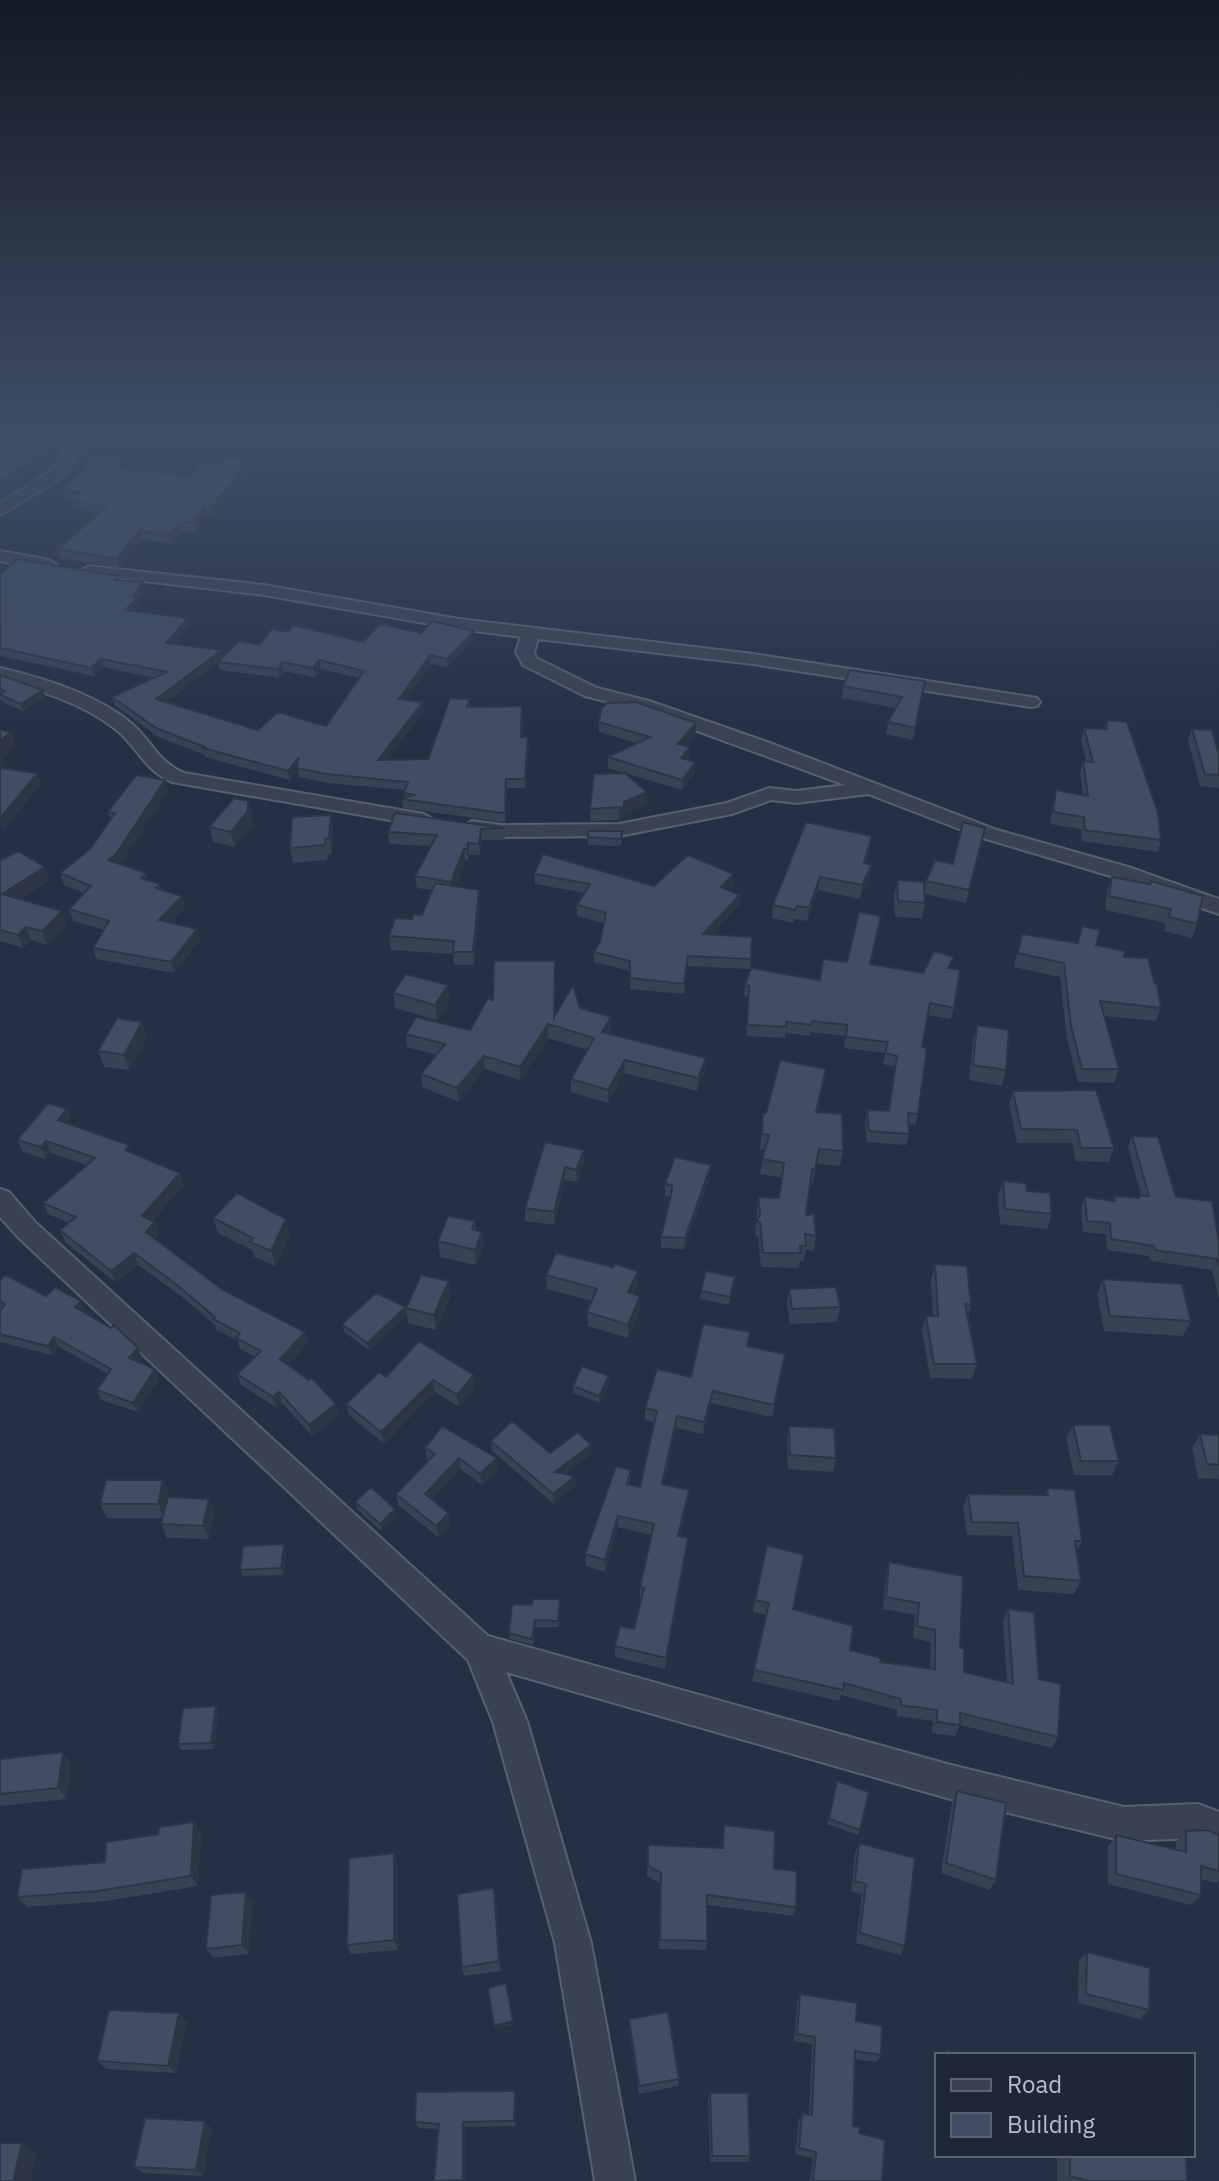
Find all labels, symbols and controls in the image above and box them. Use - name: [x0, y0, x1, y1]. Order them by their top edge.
- legend: [935, 2053, 1195, 2157]
- text: Road: [1007, 2068, 1062, 2100]
- text: Building: [1007, 2108, 1095, 2140]

